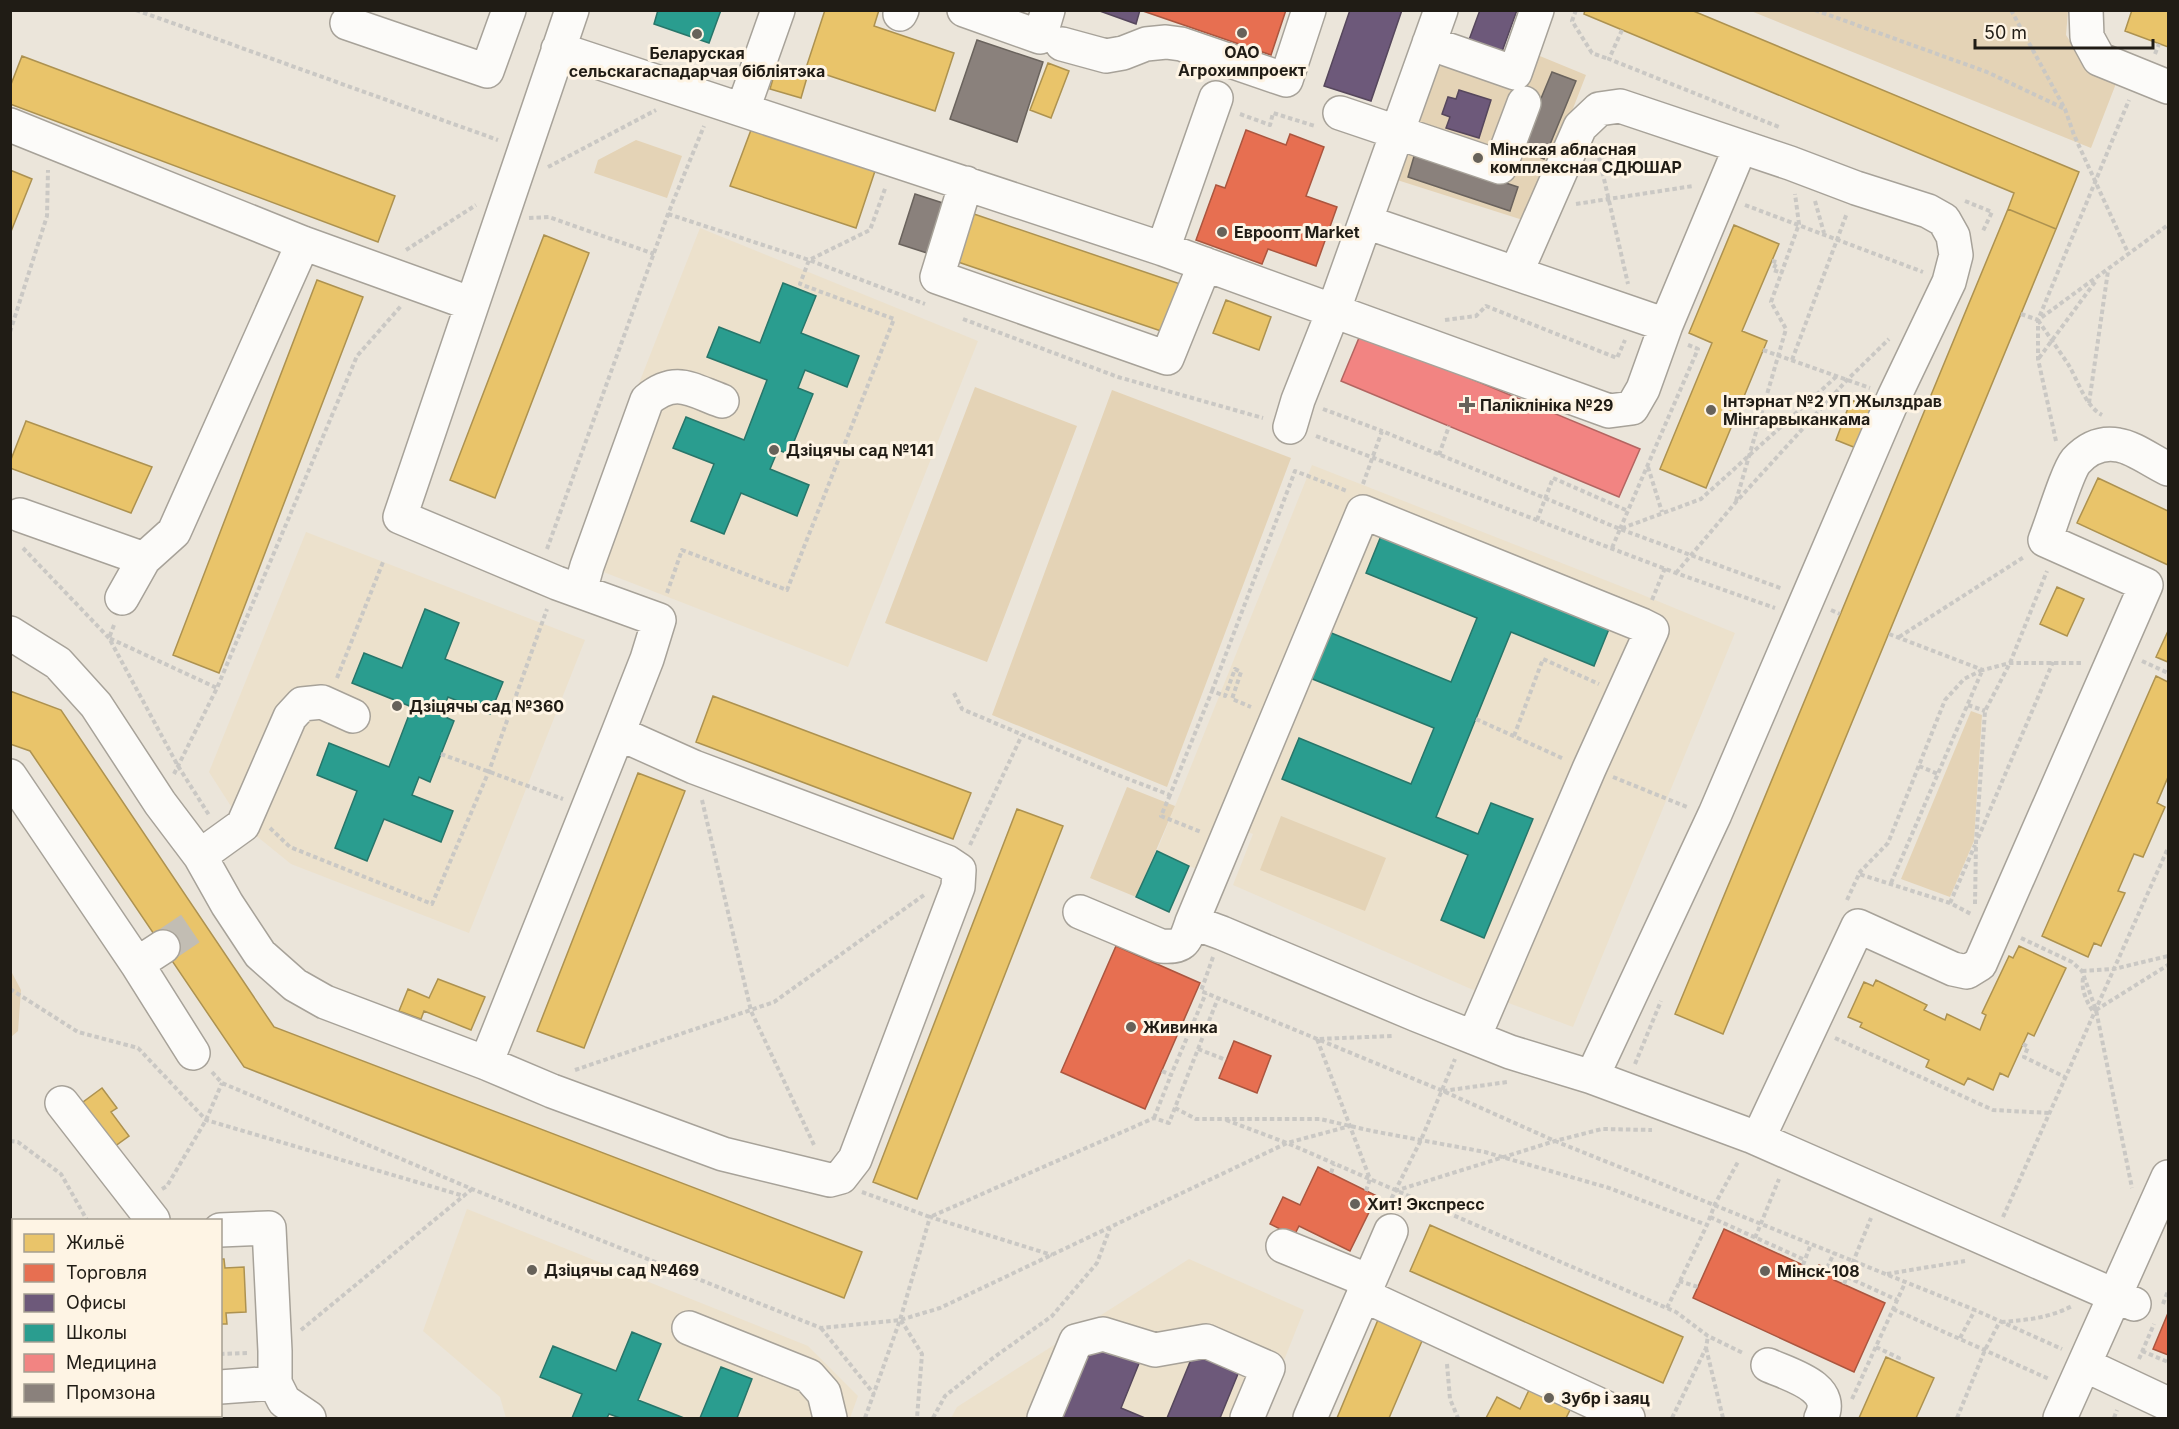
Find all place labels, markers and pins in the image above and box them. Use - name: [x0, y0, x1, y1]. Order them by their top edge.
- marker: ОАО Агрохимпроект: [1235, 26, 1249, 40]
- marker: Беларуская сельскагаспадарчая бібліятэка: [690, 27, 704, 41]
- place label: ОАО Агрохимпроект: [1178, 42, 1306, 80]
- place label: Беларуская сельскагаспадарчая бібліятэка: [569, 43, 825, 81]
- place label: Мінская абласная комплексная СДЮШАР: [1490, 139, 1682, 177]
- marker: Мінская абласная комплексная СДЮШАР: [1471, 151, 1485, 165]
- place label: Евроопт Market: [1234, 222, 1360, 242]
- marker: Евроопт Market: [1215, 225, 1229, 239]
- place label: Інтэрнат №2 УП Жылздрав Мінгарвыканкама: [1723, 391, 1942, 429]
- place label: Паліклініка №29: [1480, 395, 1613, 415]
- marker: Паліклініка №29: [1458, 396, 1476, 414]
- marker: Інтэрнат №2 УП Жылздрав Мінгарвыканкама: [1704, 403, 1718, 417]
- place label: Дзіцячы сад №141: [786, 440, 934, 460]
- marker: Дзіцячы сад №141: [767, 443, 781, 457]
- place label: Дзіцячы сад №360: [409, 696, 564, 716]
- marker: Дзіцячы сад №360: [390, 699, 404, 713]
- place label: Живинка: [1143, 1017, 1218, 1037]
- marker: Живинка: [1124, 1020, 1138, 1034]
- place label: Хит! Экспресс: [1367, 1194, 1485, 1214]
- marker: Хит! Экспресс: [1348, 1197, 1362, 1211]
- place label: Дзіцячы сад №469: [544, 1260, 699, 1280]
- place label: Мінск-108: [1777, 1261, 1860, 1281]
- marker: Дзіцячы сад №469: [525, 1263, 539, 1277]
- marker: Мінск-108: [1758, 1264, 1772, 1278]
- place label: Зубр і заяц: [1561, 1388, 1651, 1408]
- marker: Зубр і заяц: [1542, 1391, 1556, 1405]

